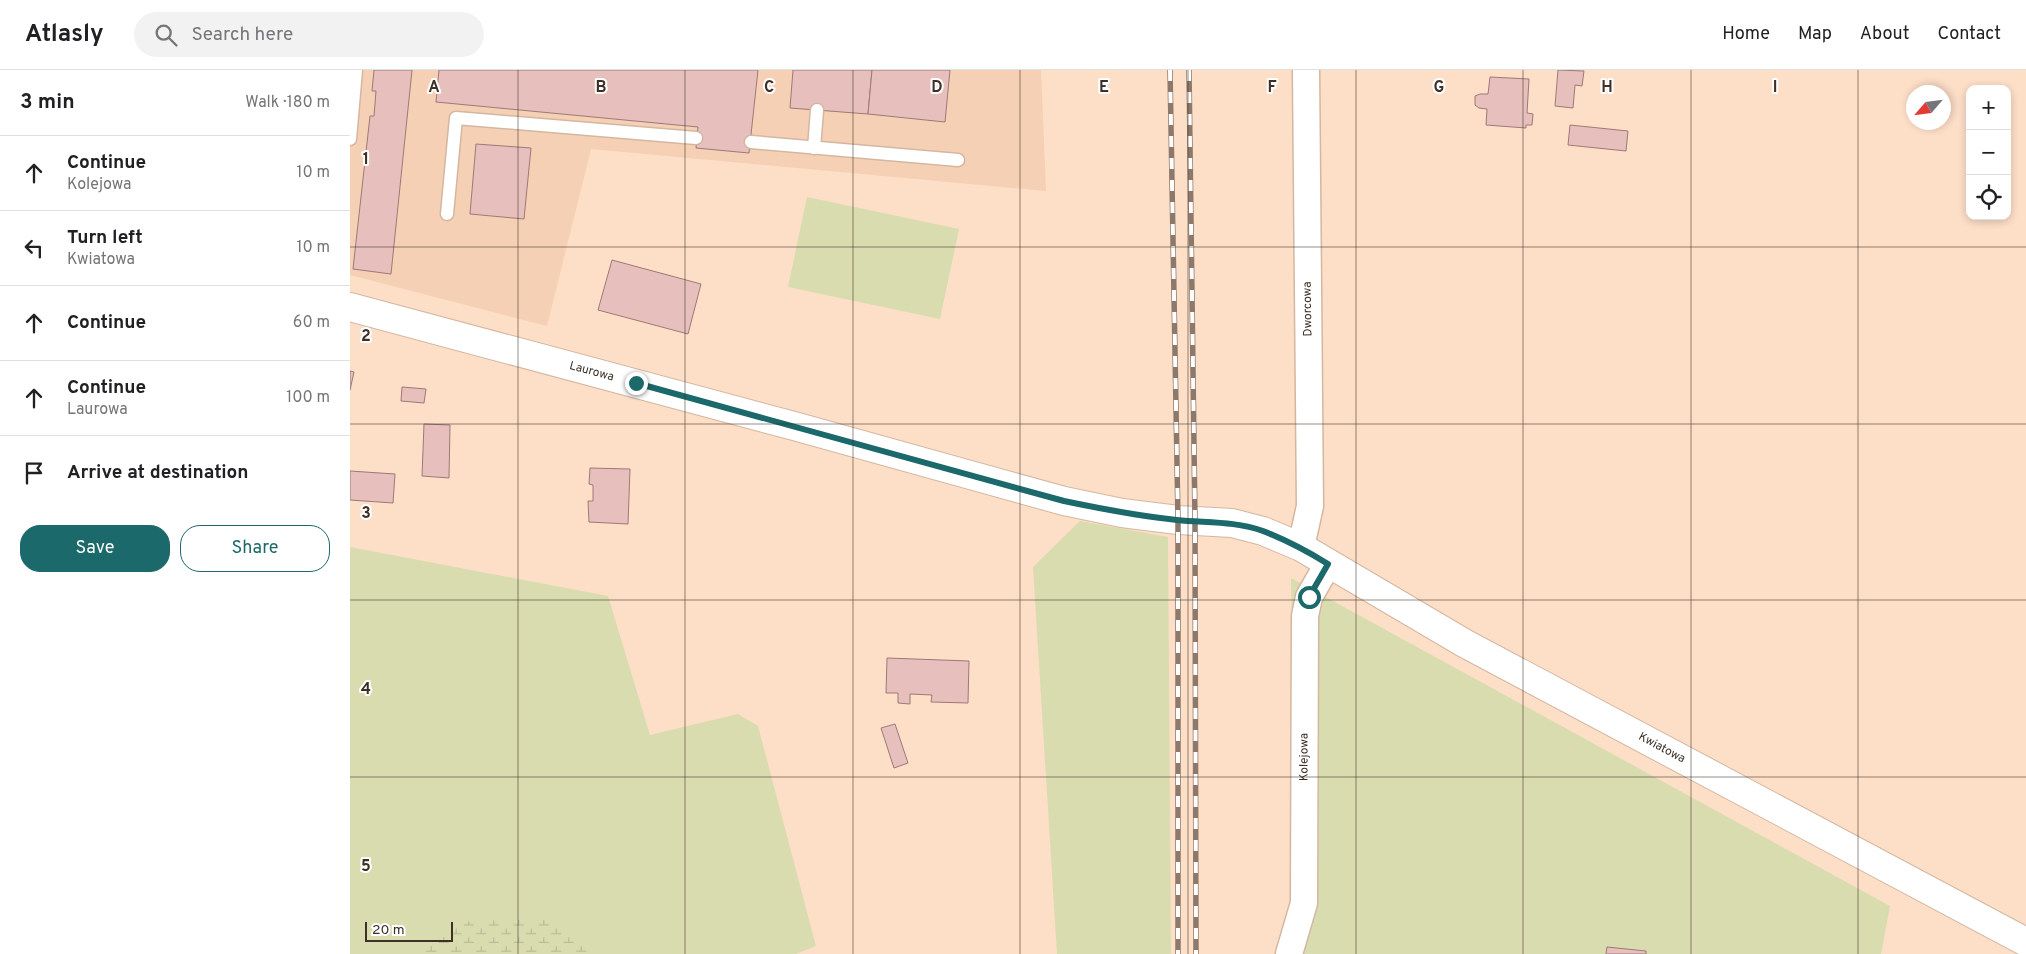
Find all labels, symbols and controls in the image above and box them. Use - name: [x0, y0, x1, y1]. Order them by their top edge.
- search box: [134, 12, 484, 57]
- text: Atlasly: [25, 20, 104, 50]
- icon: search: [152, 21, 180, 49]
- text: Search here: [192, 23, 293, 47]
- text: Home: [1722, 23, 1770, 46]
- text: Map: [1798, 23, 1832, 46]
- text: About: [1860, 23, 1909, 46]
- text: Contact: [1937, 23, 2001, 46]
- text: A: [428, 78, 440, 98]
- text: B: [595, 78, 607, 98]
- text: C: [764, 78, 774, 98]
- text: D: [931, 78, 943, 98]
- text: E: [1099, 78, 1109, 98]
- text: F: [1267, 78, 1277, 98]
- text: G: [1434, 78, 1444, 98]
- text: H: [1601, 78, 1613, 98]
- text: I: [1773, 78, 1777, 98]
- north arrow: [1906, 85, 1951, 130]
- map controls: [1966, 85, 2011, 220]
- button: +: [1966, 85, 2011, 130]
- text: 3 min: [20, 89, 75, 116]
- text: Walk · 180 m: [245, 93, 330, 113]
- button: −: [1966, 130, 2011, 175]
- text: 1: [363, 150, 369, 170]
- text: Continue: [67, 151, 146, 175]
- icon: ahead: [20, 159, 48, 187]
- text: 10 m: [296, 163, 330, 183]
- text: Kolejowa: [67, 175, 131, 195]
- button: locate: [1966, 175, 2011, 220]
- text: Turn left: [67, 226, 143, 250]
- icon: left: [20, 234, 48, 262]
- text: 10 m: [296, 238, 330, 258]
- text: Kwiatowa: [67, 250, 135, 270]
- street label: Dworcowa: [1300, 281, 1316, 337]
- icon: ahead: [20, 309, 48, 337]
- text: Continue: [67, 311, 146, 335]
- text: 60 m: [293, 313, 330, 333]
- text: 2: [361, 327, 371, 347]
- street label: Laurowa: [567, 358, 616, 385]
- route end: [625, 372, 648, 395]
- text: Continue: [67, 376, 146, 400]
- icon: ahead: [20, 384, 48, 412]
- text: 100 m: [286, 388, 330, 408]
- text: Laurowa: [67, 400, 128, 420]
- icon: arrive: [20, 459, 48, 487]
- text: Arrive at destination: [67, 461, 248, 485]
- text: 3: [361, 504, 371, 524]
- button: Save: [20, 525, 170, 572]
- button: Share: [180, 525, 330, 572]
- route start: [1298, 586, 1321, 609]
- text: 4: [361, 680, 371, 700]
- street label: Kwiatowa: [1635, 729, 1688, 767]
- street label: Kolejowa: [1296, 733, 1313, 781]
- text: 5: [361, 857, 371, 877]
- scale bar: [365, 919, 452, 942]
- text: 20 m: [372, 922, 405, 939]

